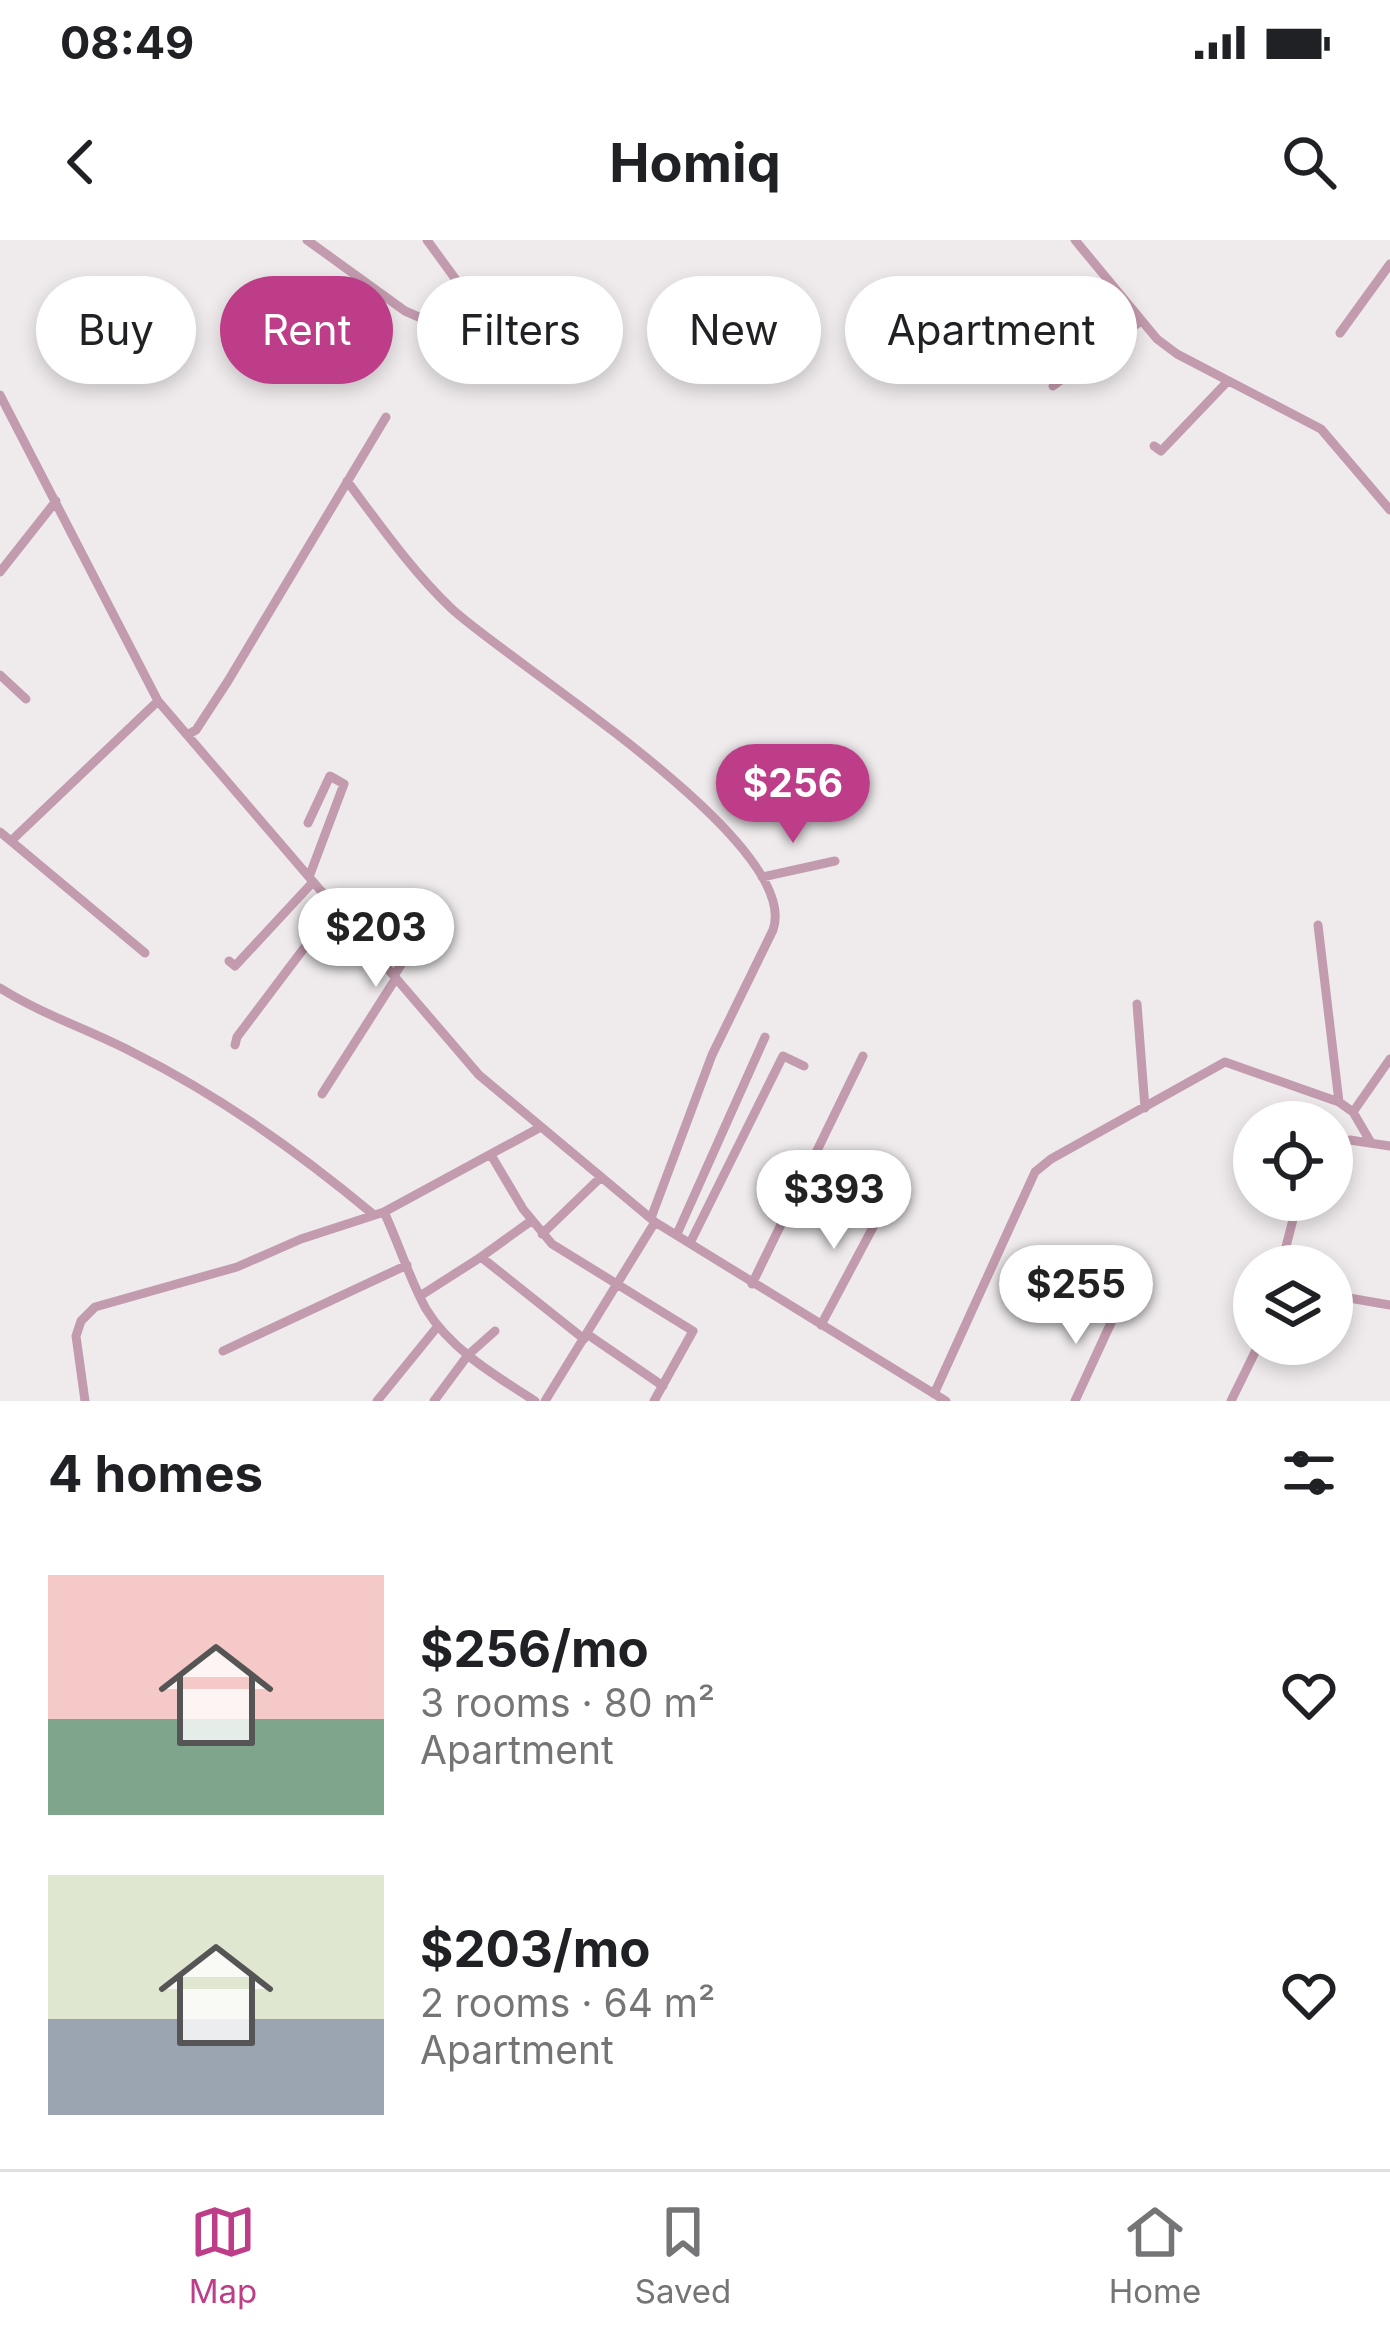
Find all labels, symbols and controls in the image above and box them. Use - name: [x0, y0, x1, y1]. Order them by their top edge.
- text: 08:49: [60, 15, 194, 70]
- icon: back: [48, 129, 114, 195]
- icon: search: [1276, 129, 1342, 195]
- text: Homiq: [609, 130, 781, 195]
- chip: Buy: [36, 276, 196, 384]
- chip: Rent: [220, 276, 393, 384]
- chip: Filters: [417, 276, 623, 384]
- chip: New: [647, 276, 821, 384]
- chip: Apartment: [845, 276, 1137, 384]
- pin: $256: [722, 744, 864, 846]
- text: $256: [743, 759, 843, 806]
- pin: $203: [305, 888, 447, 990]
- text: $203: [325, 903, 427, 950]
- map controls: [1233, 1101, 1353, 1365]
- button: locate: [1233, 1101, 1353, 1221]
- pin: $393: [763, 1150, 905, 1252]
- text: $393: [783, 1165, 885, 1212]
- pin: $255: [1005, 1245, 1147, 1347]
- button: layers: [1233, 1245, 1353, 1365]
- text: $255: [1026, 1260, 1126, 1307]
- icon: filters: [1276, 1440, 1342, 1506]
- text: 4 homes: [48, 1443, 263, 1504]
- text: $256/mo: [420, 1618, 649, 1679]
- icon: home: [144, 1623, 288, 1767]
- icon: heart: [1276, 1662, 1342, 1728]
- text: 3 rooms · 80 m²: [420, 1679, 715, 1726]
- text: Apartment: [420, 1726, 614, 1773]
- text: $203/mo: [420, 1918, 650, 1979]
- icon: home: [144, 1923, 288, 2067]
- icon: heart: [1276, 1962, 1342, 2028]
- text: 2 rooms · 64 m²: [420, 1979, 715, 2026]
- text: Apartment: [420, 2026, 614, 2073]
- tab: Map: [189, 2199, 257, 2311]
- tab: Saved: [635, 2199, 731, 2311]
- tab: Home: [1109, 2199, 1201, 2311]

